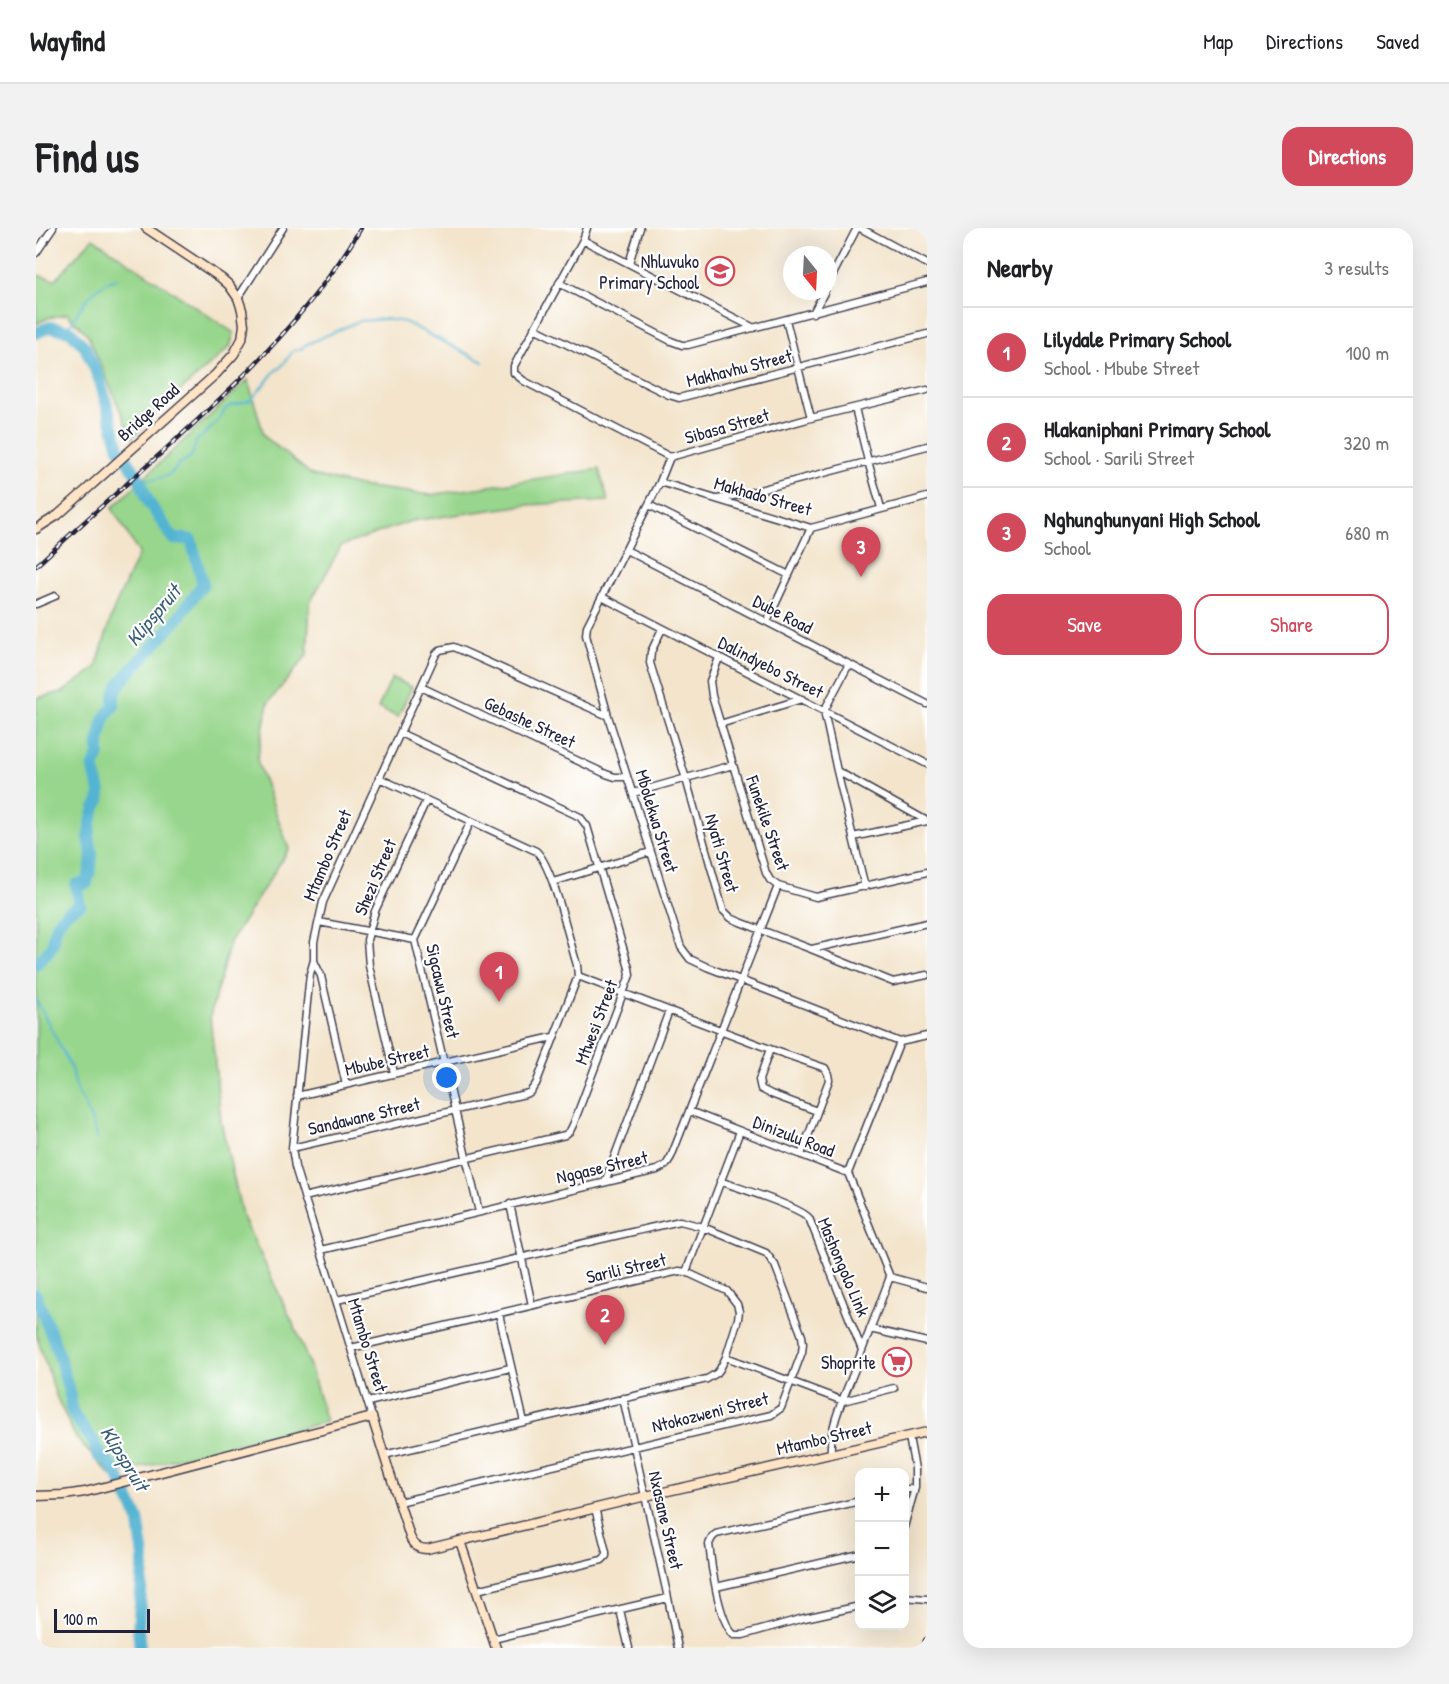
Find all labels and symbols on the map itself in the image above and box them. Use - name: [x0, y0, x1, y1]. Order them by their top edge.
- north arrow: [783, 246, 837, 300]
- place label: Nhluvuko Primary School: [599, 249, 699, 295]
- school or university icon: Nhluvuko Primary School: [704, 255, 736, 287]
- street label: Makhavhu Street: [684, 343, 795, 393]
- street label: Bridge Road: [111, 377, 185, 447]
- street label: Sibasa Street: [682, 402, 773, 450]
- street label: Makhado Street: [711, 470, 815, 522]
- pin: 3: [842, 528, 880, 577]
- water label: Klipspruit: [119, 576, 189, 652]
- street label: Dube Road: [749, 588, 817, 640]
- street label: Dalindyebo Street: [714, 630, 829, 705]
- street label: Gebashe Street: [480, 690, 580, 754]
- street label: Mbolekwa Street: [630, 767, 685, 876]
- street label: Funekile Street: [740, 771, 796, 875]
- street label: Mtambo Street: [297, 805, 358, 904]
- street label: Nyati Street: [699, 811, 745, 896]
- street label: Shezi Street: [348, 834, 403, 919]
- street label: Sigcawu Street: [420, 941, 466, 1041]
- pin: 1: [480, 952, 518, 1002]
- street label: Mtwesi Street: [568, 975, 624, 1068]
- street label: Mbube Street: [342, 1038, 432, 1082]
- your location: [432, 1063, 461, 1092]
- street label: Sandawane Street: [306, 1091, 423, 1141]
- street label: Dinizulu Road: [750, 1109, 838, 1163]
- street label: Ngqase Street: [554, 1144, 651, 1190]
- street label: Mashongolo Link: [812, 1214, 876, 1321]
- street label: Sarili Street: [584, 1247, 669, 1289]
- street label: Mtambo Street: [342, 1295, 394, 1396]
- pin: 2: [586, 1296, 624, 1345]
- supermarket icon: Shoprite: [881, 1346, 913, 1378]
- place label: Shoprite: [821, 1350, 876, 1375]
- street label: Ntokozweni Street: [649, 1385, 772, 1439]
- street label: Mtambo Street: [774, 1415, 875, 1461]
- water label: Klipspruit: [94, 1420, 157, 1499]
- street label: Nxasane Street: [643, 1468, 690, 1572]
- scale bar: [54, 1606, 150, 1634]

